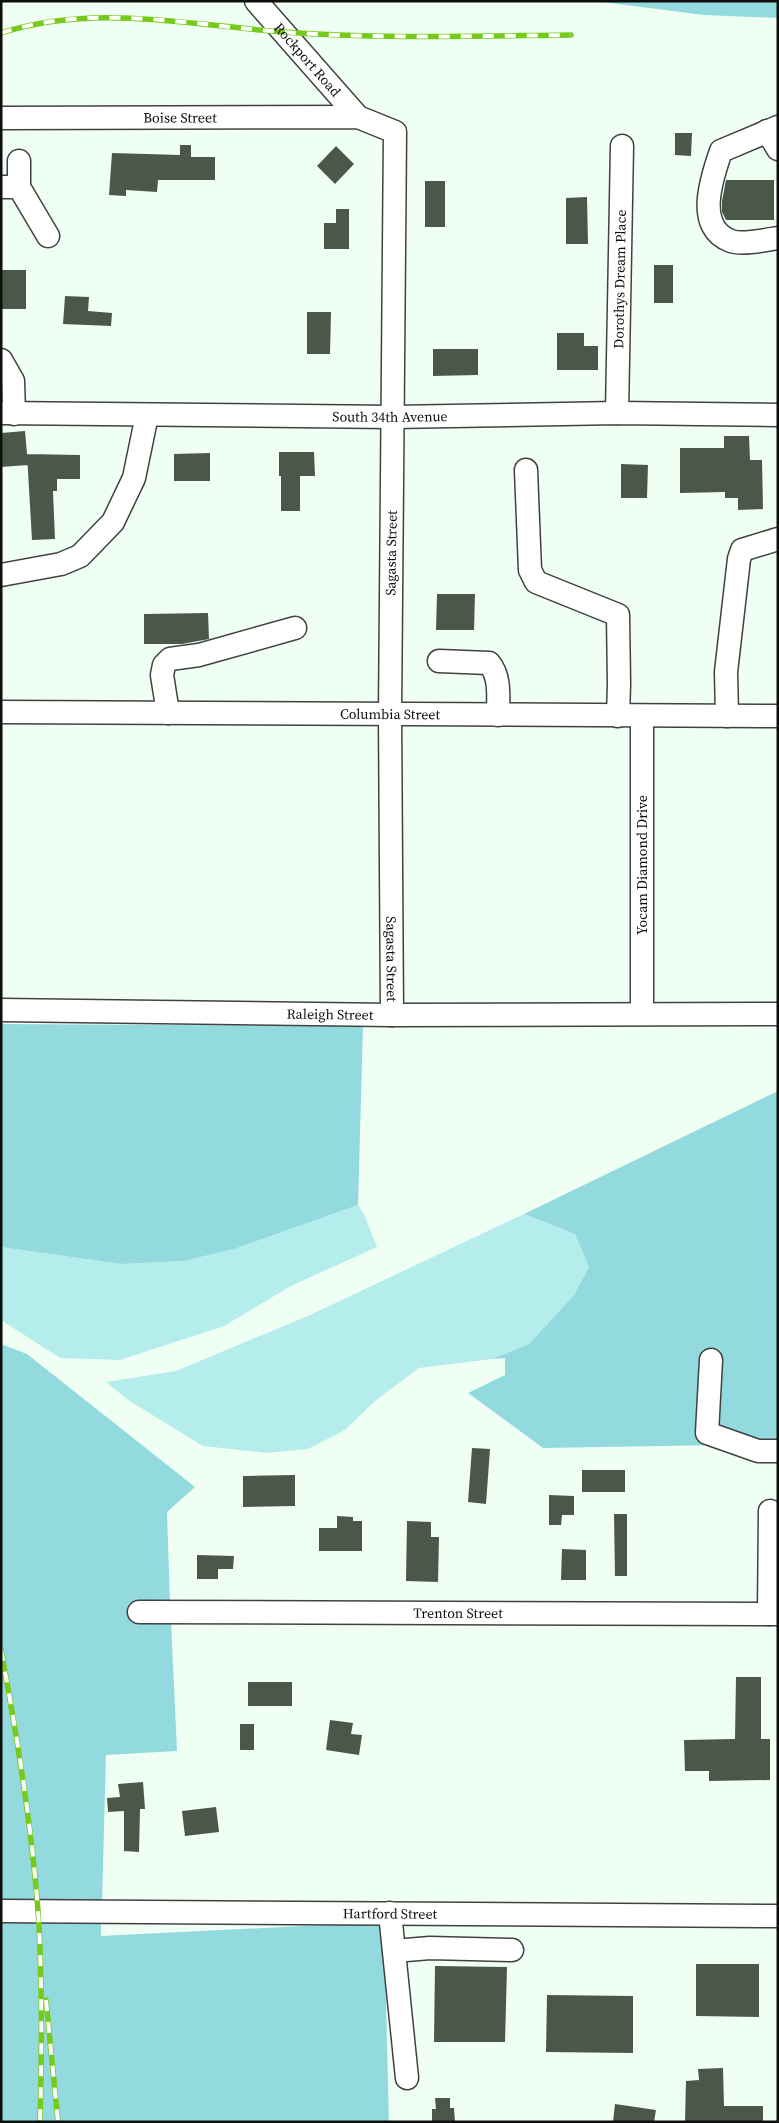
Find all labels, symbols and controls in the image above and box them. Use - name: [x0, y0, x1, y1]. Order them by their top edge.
- street label: Rockport Road: [269, 18, 346, 101]
- street label: Boise Street: [143, 107, 217, 128]
- street label: Dorothys Dream Place: [608, 209, 631, 349]
- street label: South 34th Avenue: [332, 406, 448, 427]
- street label: Sagasta Street: [380, 510, 402, 596]
- street label: Columbia Street: [340, 704, 441, 724]
- street label: Yocam Diamond Drive: [632, 795, 652, 935]
- street label: Sagasta Street: [381, 916, 402, 1002]
- street label: Raleigh Street: [286, 1004, 374, 1025]
- street label: Trenton Street: [413, 1603, 503, 1623]
- street label: Hartford Street: [343, 1903, 438, 1924]

